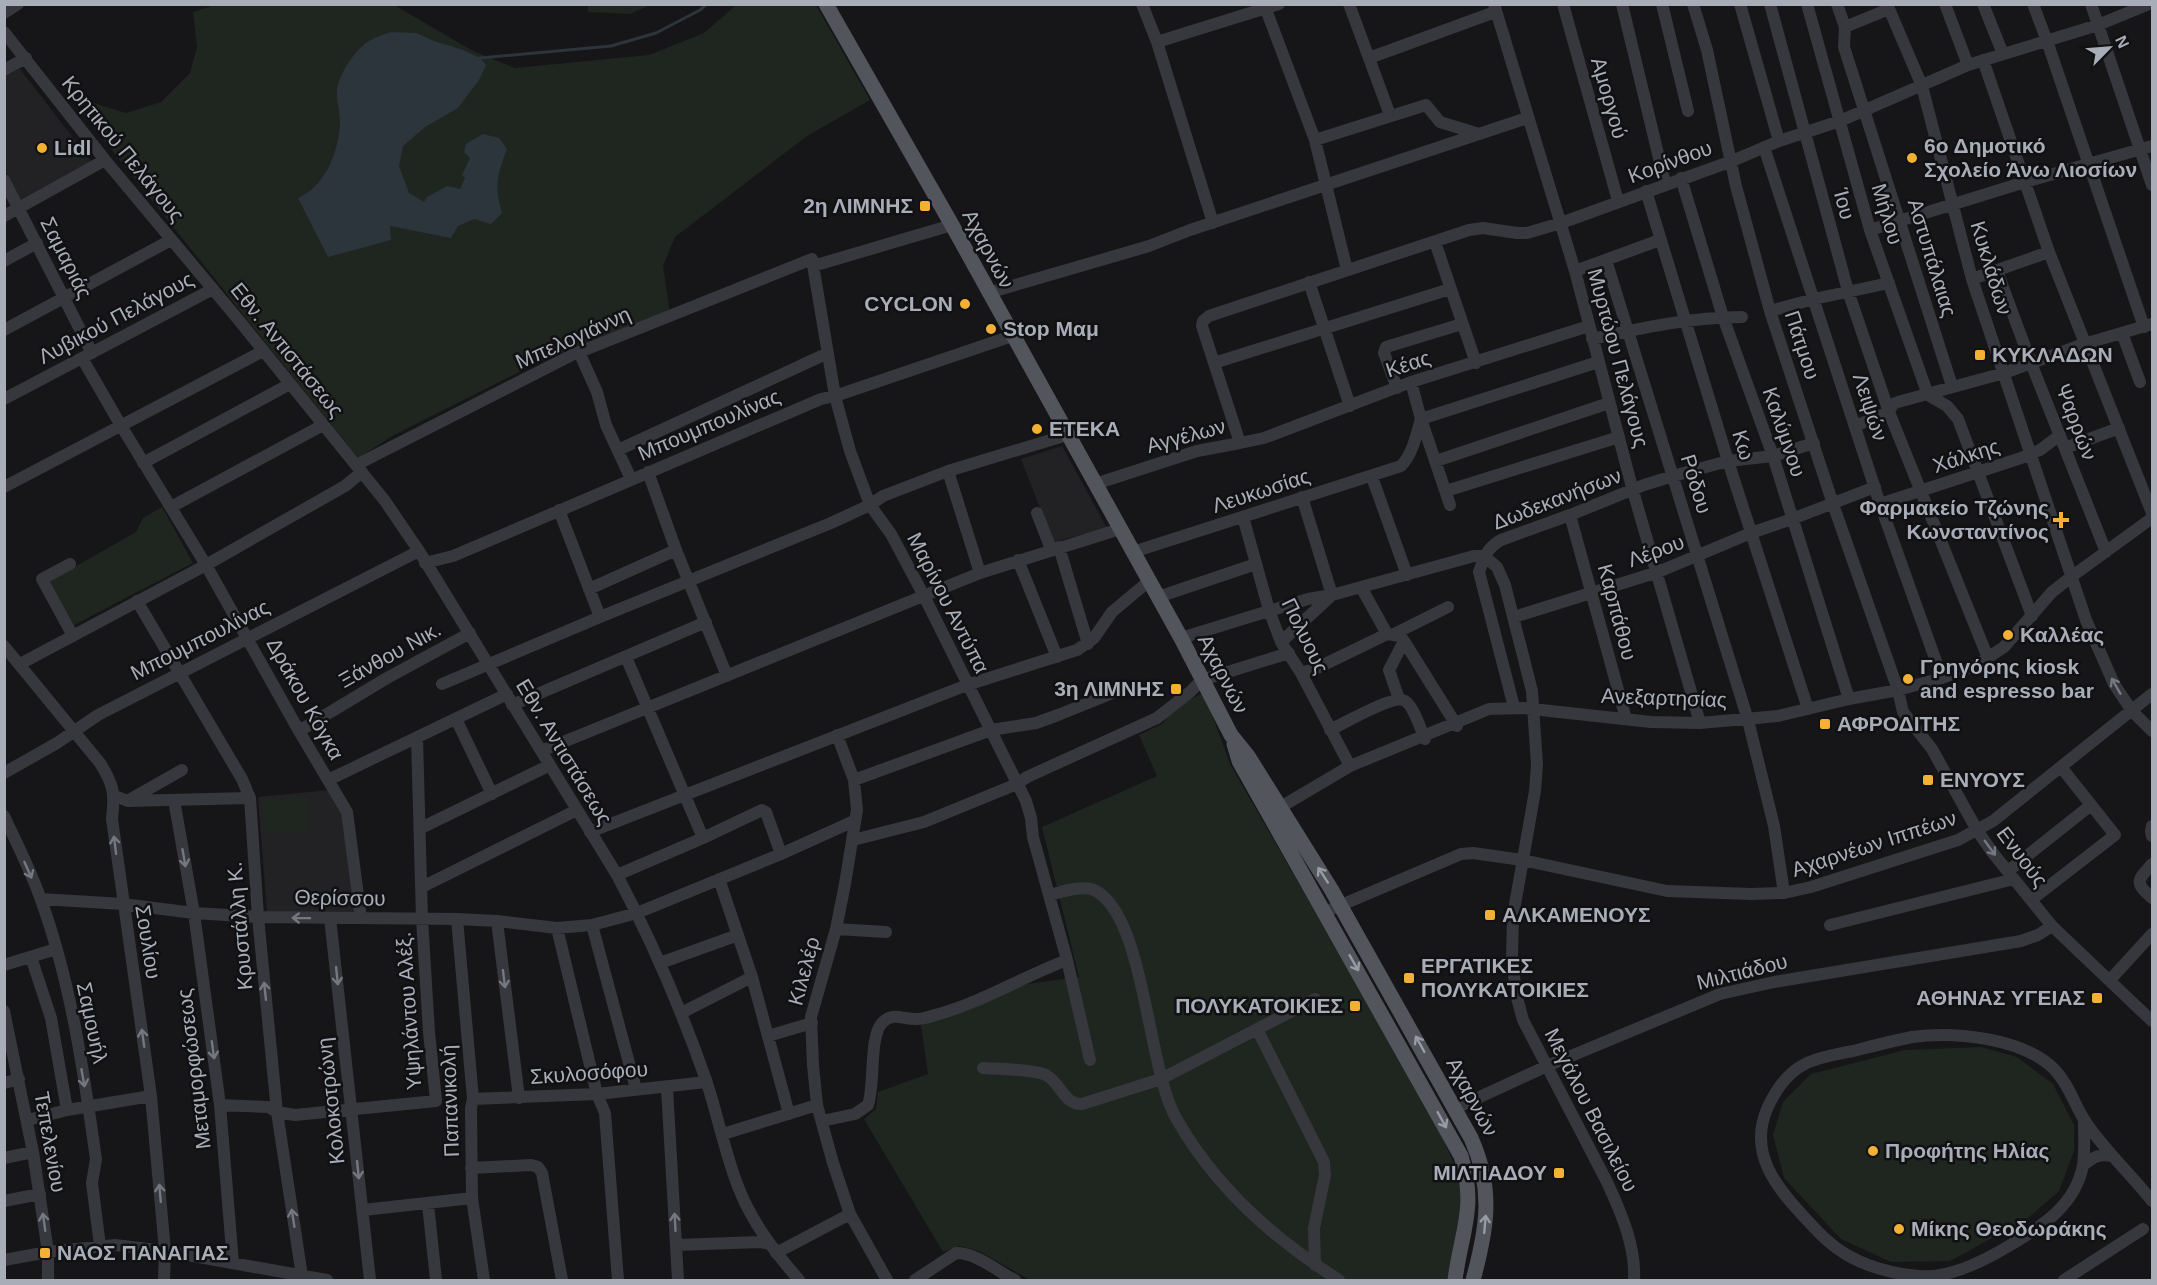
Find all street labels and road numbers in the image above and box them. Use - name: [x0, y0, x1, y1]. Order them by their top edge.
- street label: Αμοργού: [1587, 55, 1632, 141]
- street label: Κρητικού Πελάγους: [58, 71, 189, 226]
- street label: Κορίνθου: [1625, 136, 1715, 187]
- street label: Μήλου: [1867, 181, 1908, 247]
- street label: Ίου: [1829, 185, 1860, 222]
- street label: Αστυπάλαιας: [1904, 196, 1961, 320]
- street label: Αχαρνών: [958, 206, 1019, 292]
- street label: Σαμαριάς: [36, 213, 97, 302]
- street label: Κυκλάδων: [1966, 218, 2017, 318]
- street label: Μυρτώου Πελάγους: [1583, 266, 1653, 450]
- street label: Λυβικού Πελάγους: [34, 267, 197, 368]
- street label: Εθν. Αντιστάσεως: [226, 278, 348, 421]
- street label: Μπελογιάννη: [512, 302, 634, 373]
- street label: Πάτμου: [1781, 308, 1824, 382]
- street label: Κέας: [1383, 346, 1433, 382]
- street label: Λειψών: [1849, 370, 1892, 444]
- street label: Ψαρρών: [2051, 381, 2101, 463]
- street label: Μπουμπουλίνας: [634, 384, 783, 465]
- street label: Καλύμνου: [1758, 384, 1811, 480]
- street label: Αγγέλων: [1144, 414, 1228, 457]
- street label: Κω: [1728, 427, 1759, 463]
- street label: Χάλκης: [1930, 434, 2002, 477]
- street label: Ρόδου: [1677, 452, 1716, 516]
- street label: Δωδεκανήσων: [1489, 463, 1624, 534]
- street label: Λευκωσίας: [1209, 464, 1313, 517]
- street label: Μαρίνου Αντύπα: [903, 529, 994, 677]
- street label: Λέρου: [1624, 530, 1687, 571]
- street label: Καρπάθου: [1594, 561, 1641, 663]
- street label: Πολυους: [1277, 594, 1334, 677]
- street label: Μπουμπουλίνας: [127, 595, 273, 684]
- street label: Ξάνθου Νικ.: [335, 617, 445, 692]
- street label: Αχαρνών: [1194, 630, 1253, 717]
- street label: Δράκου Κόγκα: [262, 634, 348, 764]
- street label: Εθν. Αντιστάσεως: [512, 675, 617, 829]
- street label: Ανεξαρτησίας: [1601, 684, 1727, 711]
- street label: Αχαρνέων Ιππέων: [1789, 806, 1959, 881]
- street label: Ενυούς: [1992, 822, 2052, 891]
- street label: Κρυστάλλη Κ.: [222, 861, 257, 991]
- street label: Θερίσσου: [294, 885, 386, 910]
- street label: Σουλίου: [131, 903, 166, 981]
- street label: Υψηλάντου Αλέξ.: [392, 931, 425, 1091]
- street label: Κιλελέρ: [783, 934, 824, 1008]
- street label: Μιλτιάδου: [1694, 949, 1790, 994]
- street label: Σαμουήλ: [73, 980, 112, 1066]
- street label: Μεταμορφώσεως: [172, 987, 215, 1151]
- street label: Μεγάλου Βασιλείου: [1540, 1024, 1643, 1195]
- street label: Κολοκοτρώνη: [312, 1037, 349, 1166]
- street label: Παπανικολή: [436, 1044, 463, 1158]
- street label: Αχαρνών: [1442, 1054, 1503, 1140]
- street label: Σκυλοσόφου: [529, 1057, 649, 1088]
- street label: Τεπελενίου: [30, 1090, 71, 1194]

